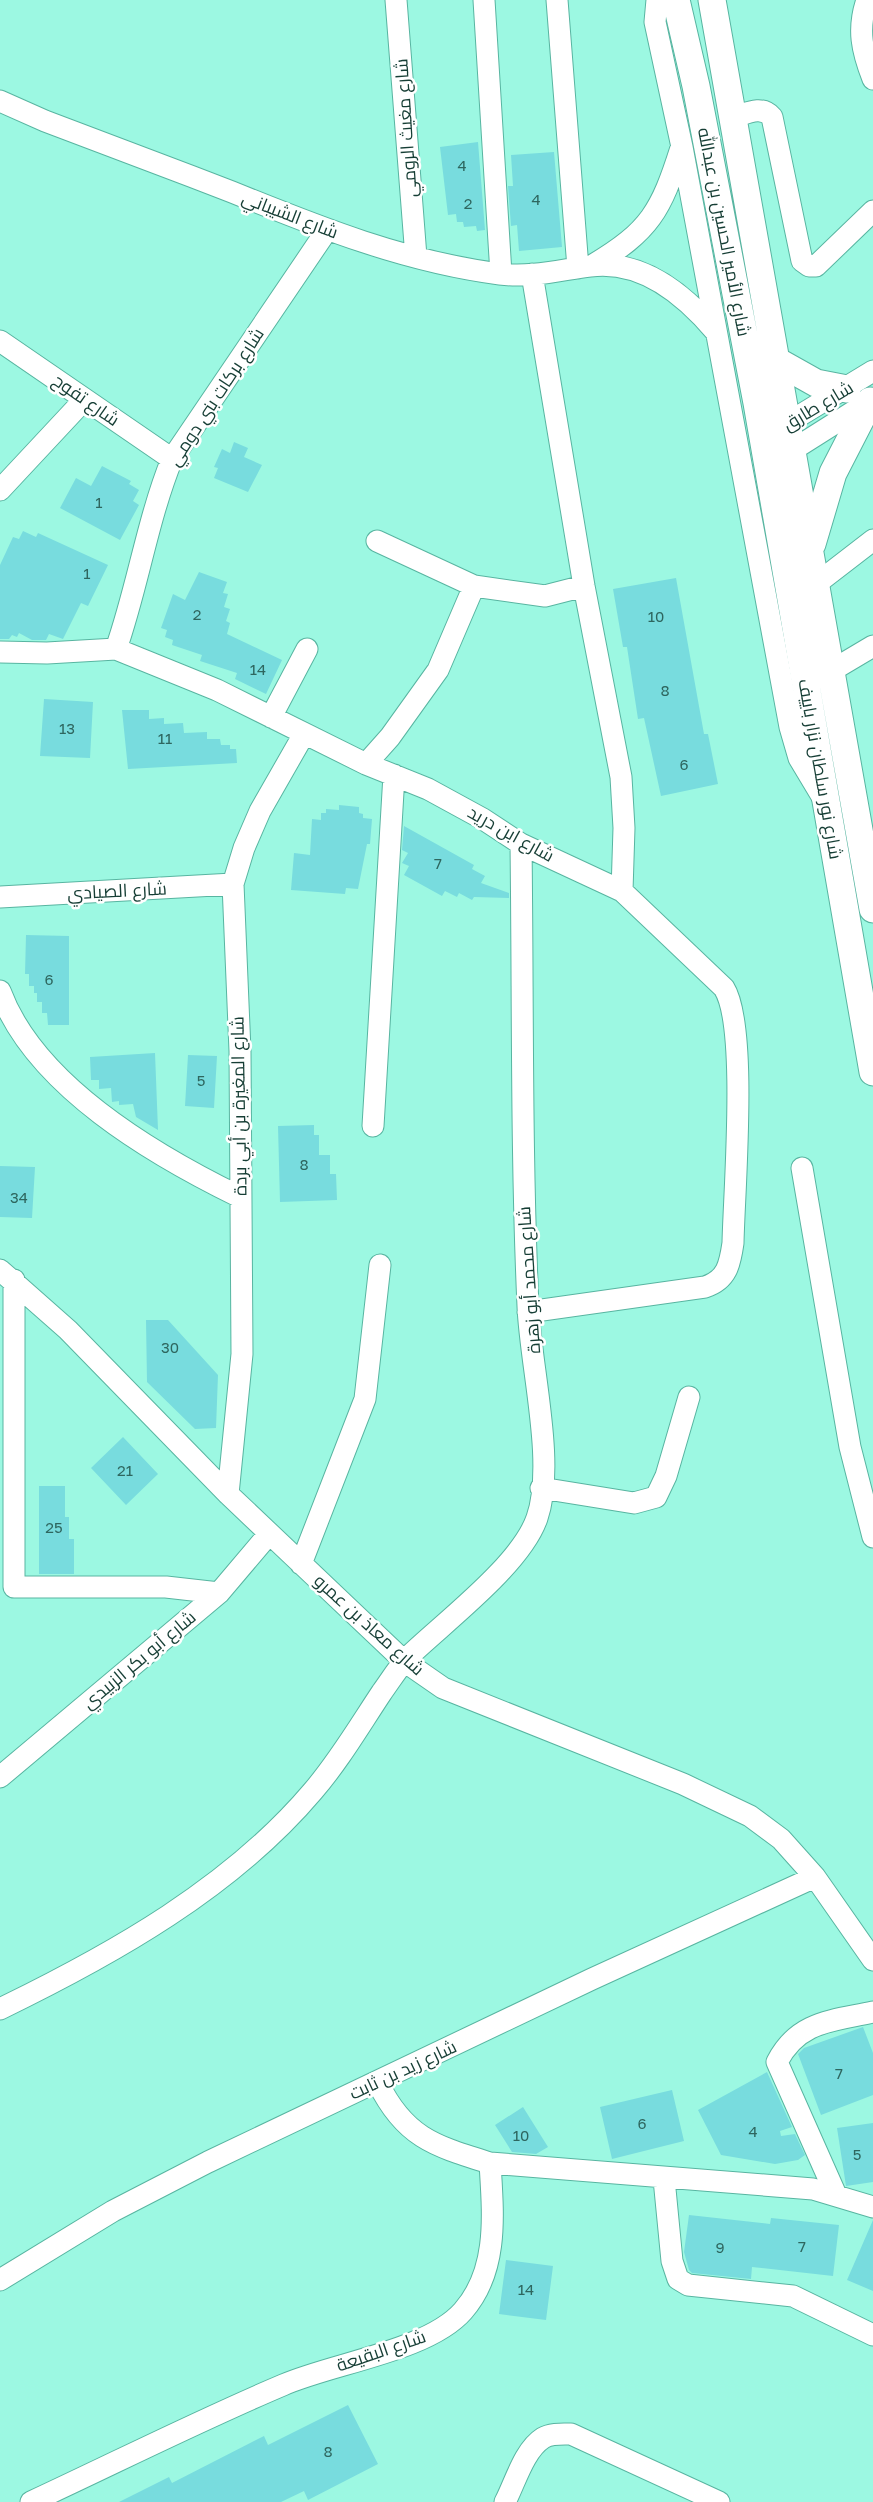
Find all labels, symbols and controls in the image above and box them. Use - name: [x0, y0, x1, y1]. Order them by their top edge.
- street label: شارع مغيث الرومي: [389, 58, 425, 198]
- street label: شارع الأمير الحسين بن عبدالله: [692, 125, 756, 339]
- house number: 4: [457, 156, 467, 174]
- street label: شارع الشيباني: [238, 186, 342, 246]
- house number: 4: [531, 190, 541, 208]
- house number: 2: [464, 194, 472, 212]
- street label: شارع بركات بني دومي: [162, 323, 271, 472]
- street label: شارع تفوح: [48, 368, 124, 432]
- street label: شارع طارق: [778, 376, 858, 436]
- house number: 1: [95, 493, 103, 511]
- house number: 1: [83, 564, 91, 582]
- house number: 2: [193, 605, 201, 623]
- house number: 10: [648, 607, 664, 625]
- house number: 14: [250, 660, 266, 678]
- street label: شارع نور سلطان نزار باييف: [792, 677, 848, 861]
- house number: 8: [660, 681, 670, 699]
- house number: 13: [59, 719, 75, 737]
- house number: 11: [158, 729, 172, 747]
- house number: 6: [679, 755, 689, 773]
- street label: شارع ابن دريد: [463, 800, 559, 868]
- house number: 7: [434, 854, 442, 872]
- street label: شارع الصيادي: [66, 876, 168, 908]
- house number: 6: [44, 970, 54, 988]
- street label: شارع المغيرة بن أبي بردة: [225, 1016, 255, 1196]
- house number: 5: [197, 1071, 205, 1089]
- house number: 8: [299, 1155, 309, 1173]
- house number: 34: [10, 1188, 28, 1206]
- street label: شارع محمد أبو زهرة: [512, 1206, 546, 1354]
- house number: 30: [161, 1338, 179, 1356]
- house number: 21: [117, 1461, 133, 1479]
- house number: 25: [45, 1518, 63, 1536]
- street label: شارع معاذ بن عمرو: [309, 1569, 429, 1681]
- street label: شارع أبو بكر الزبيدي: [77, 1605, 202, 1716]
- street label: شارع زيد بن ثابت: [345, 2035, 461, 2105]
- house number: 7: [835, 2064, 843, 2082]
- house number: 6: [637, 2114, 647, 2132]
- house number: 4: [748, 2122, 758, 2140]
- house number: 10: [513, 2126, 529, 2144]
- house number: 5: [853, 2145, 861, 2163]
- house number: 7: [798, 2237, 806, 2255]
- house number: 9: [715, 2238, 725, 2256]
- house number: 14: [518, 2280, 534, 2298]
- street label: شارع البقيعة: [333, 2324, 429, 2378]
- house number: 8: [323, 2442, 333, 2460]

